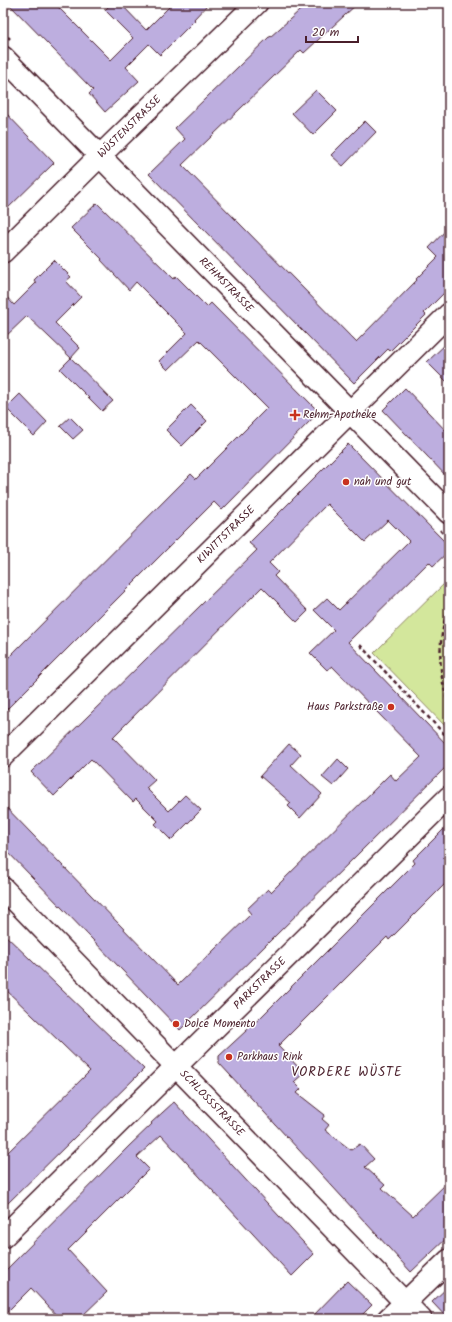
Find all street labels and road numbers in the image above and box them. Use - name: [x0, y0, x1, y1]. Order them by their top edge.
- street label: WÜSTENSTRASSE: [93, 91, 166, 163]
- street label: REHMSTRASSE: [194, 253, 258, 317]
- street label: KIWITTSTRASSE: [192, 501, 260, 568]
- street label: PARKSTRASSE: [229, 953, 291, 1014]
- street label: SCHLOSSSTRASSE: [175, 1066, 249, 1141]

